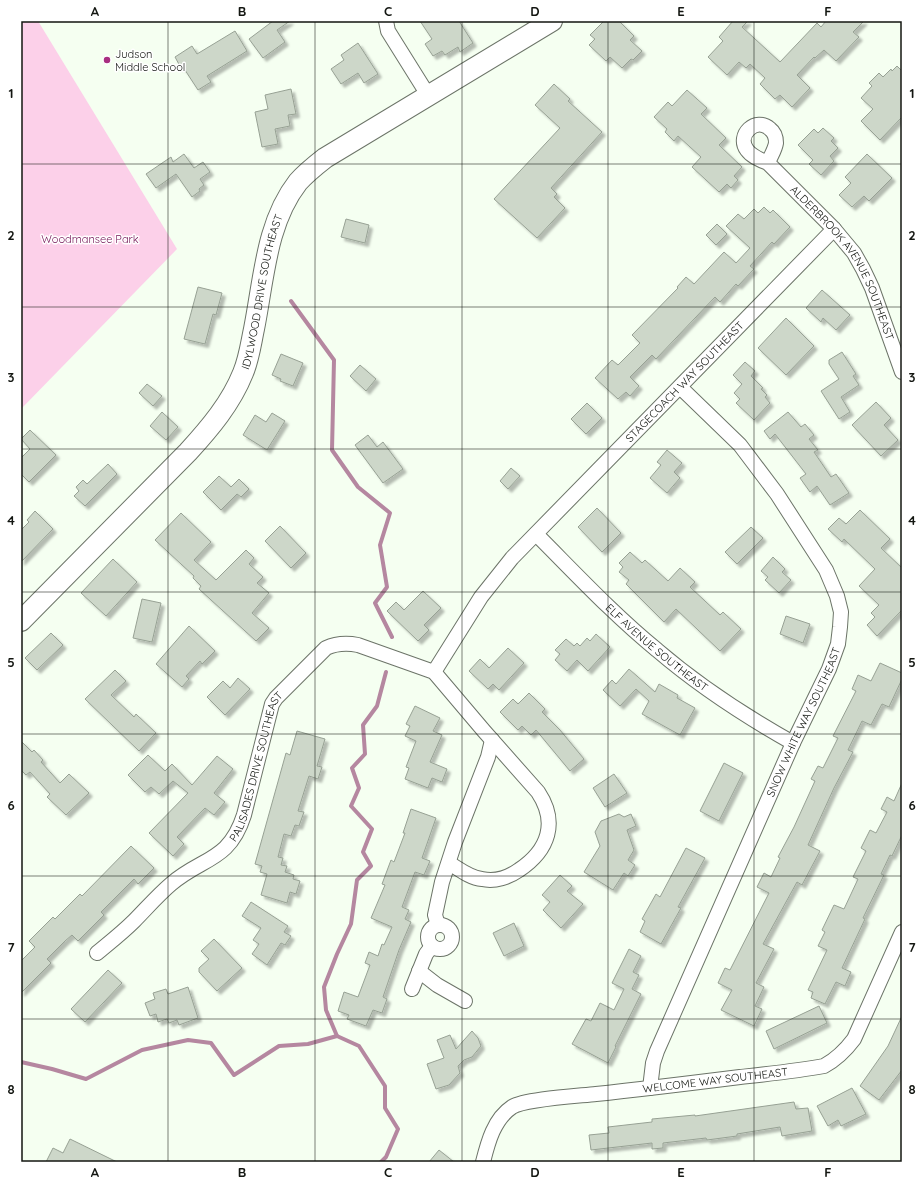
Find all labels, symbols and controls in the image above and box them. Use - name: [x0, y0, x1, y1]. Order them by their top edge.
- text: A: [91, 3, 100, 19]
- text: B: [238, 3, 246, 19]
- text: C: [384, 3, 392, 19]
- text: D: [530, 3, 540, 19]
- text: E: [677, 3, 685, 19]
- text: F: [824, 3, 832, 19]
- place label: Judson Middle School: [115, 47, 185, 74]
- marker: Judson Middle School: [102, 55, 112, 65]
- text: 1: [8, 85, 14, 101]
- text: 1: [909, 85, 915, 101]
- street label: ALDERBROOK AVENUE SOUTHEAST: [787, 182, 897, 342]
- street label: IDYLWOOD DRIVE SOUTHEAST: [238, 212, 286, 371]
- text: 2: [7, 227, 15, 243]
- text: 2: [908, 227, 916, 243]
- park label: Woodmansee Park: [41, 232, 139, 246]
- street label: STAGECOACH WAY SOUTHEAST: [622, 318, 747, 445]
- text: 3: [8, 369, 15, 385]
- text: 3: [909, 369, 916, 385]
- text: 4: [7, 512, 15, 528]
- text: 4: [908, 512, 916, 528]
- street label: ELF AVENUE SOUTHEAST: [603, 601, 711, 695]
- street label: SNOW WHITE WAY SOUTHEAST: [763, 645, 843, 799]
- text: 5: [7, 654, 15, 670]
- text: 5: [908, 654, 916, 670]
- street label: PALISADES DRIVE SOUTHEAST: [226, 688, 286, 844]
- text: 6: [7, 797, 15, 813]
- text: 6: [908, 797, 916, 813]
- text: 7: [7, 939, 15, 955]
- text: 7: [908, 939, 916, 955]
- street label: WELCOME WAY SOUTHEAST: [642, 1065, 789, 1096]
- text: 8: [7, 1081, 15, 1097]
- text: 8: [908, 1081, 916, 1097]
- text: A: [91, 1164, 100, 1180]
- text: B: [238, 1164, 246, 1180]
- text: C: [384, 1164, 392, 1180]
- text: D: [530, 1164, 540, 1180]
- text: E: [677, 1164, 685, 1180]
- text: F: [824, 1164, 832, 1180]

